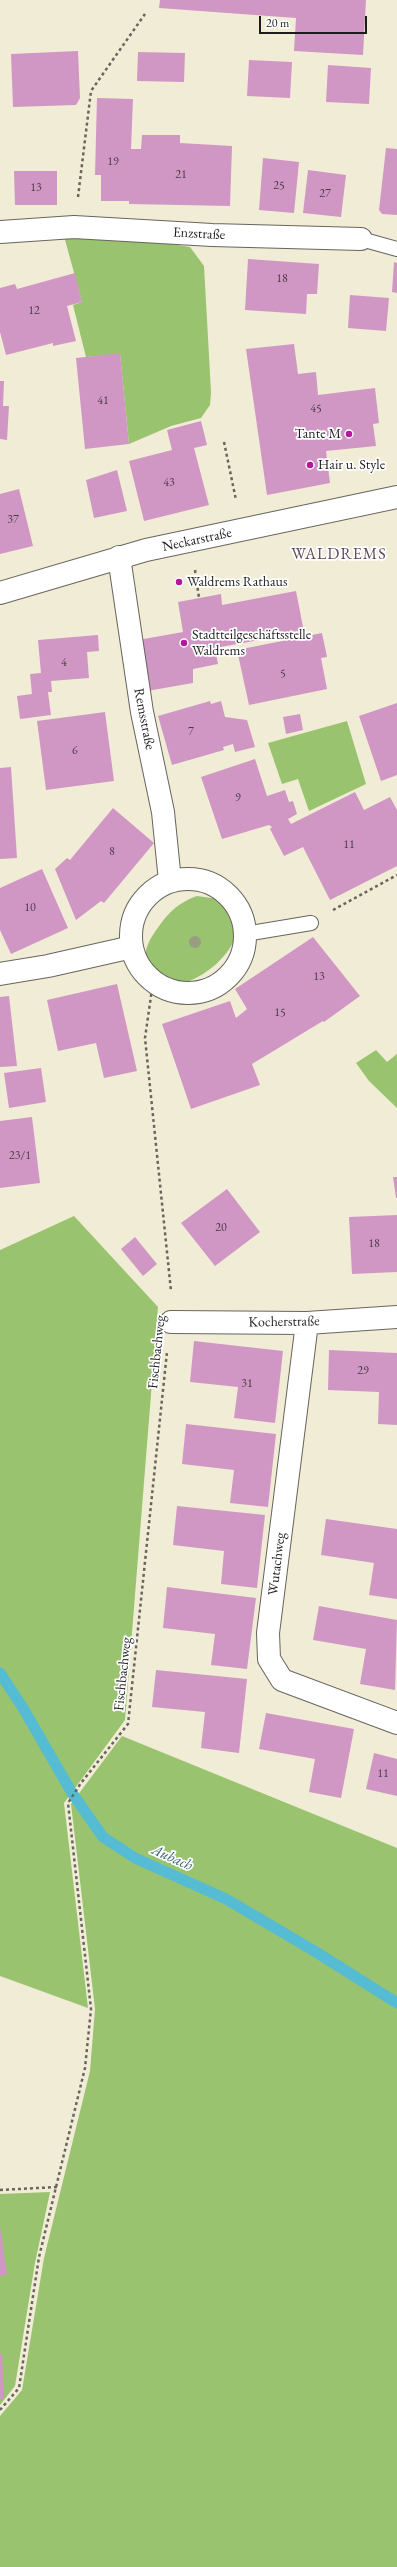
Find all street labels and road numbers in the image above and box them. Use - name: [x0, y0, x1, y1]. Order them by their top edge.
- street label: Enzstraße: [172, 224, 226, 244]
- street label: Neckarstraße: [161, 524, 233, 556]
- street label: Remsstraße: [130, 687, 158, 751]
- street label: Kocherstraße: [248, 1313, 320, 1331]
- street label: Fischbachweg: [145, 1314, 169, 1390]
- street label: Wutachweg: [265, 1531, 289, 1597]
- street label: Fischbachweg: [111, 1636, 135, 1712]

